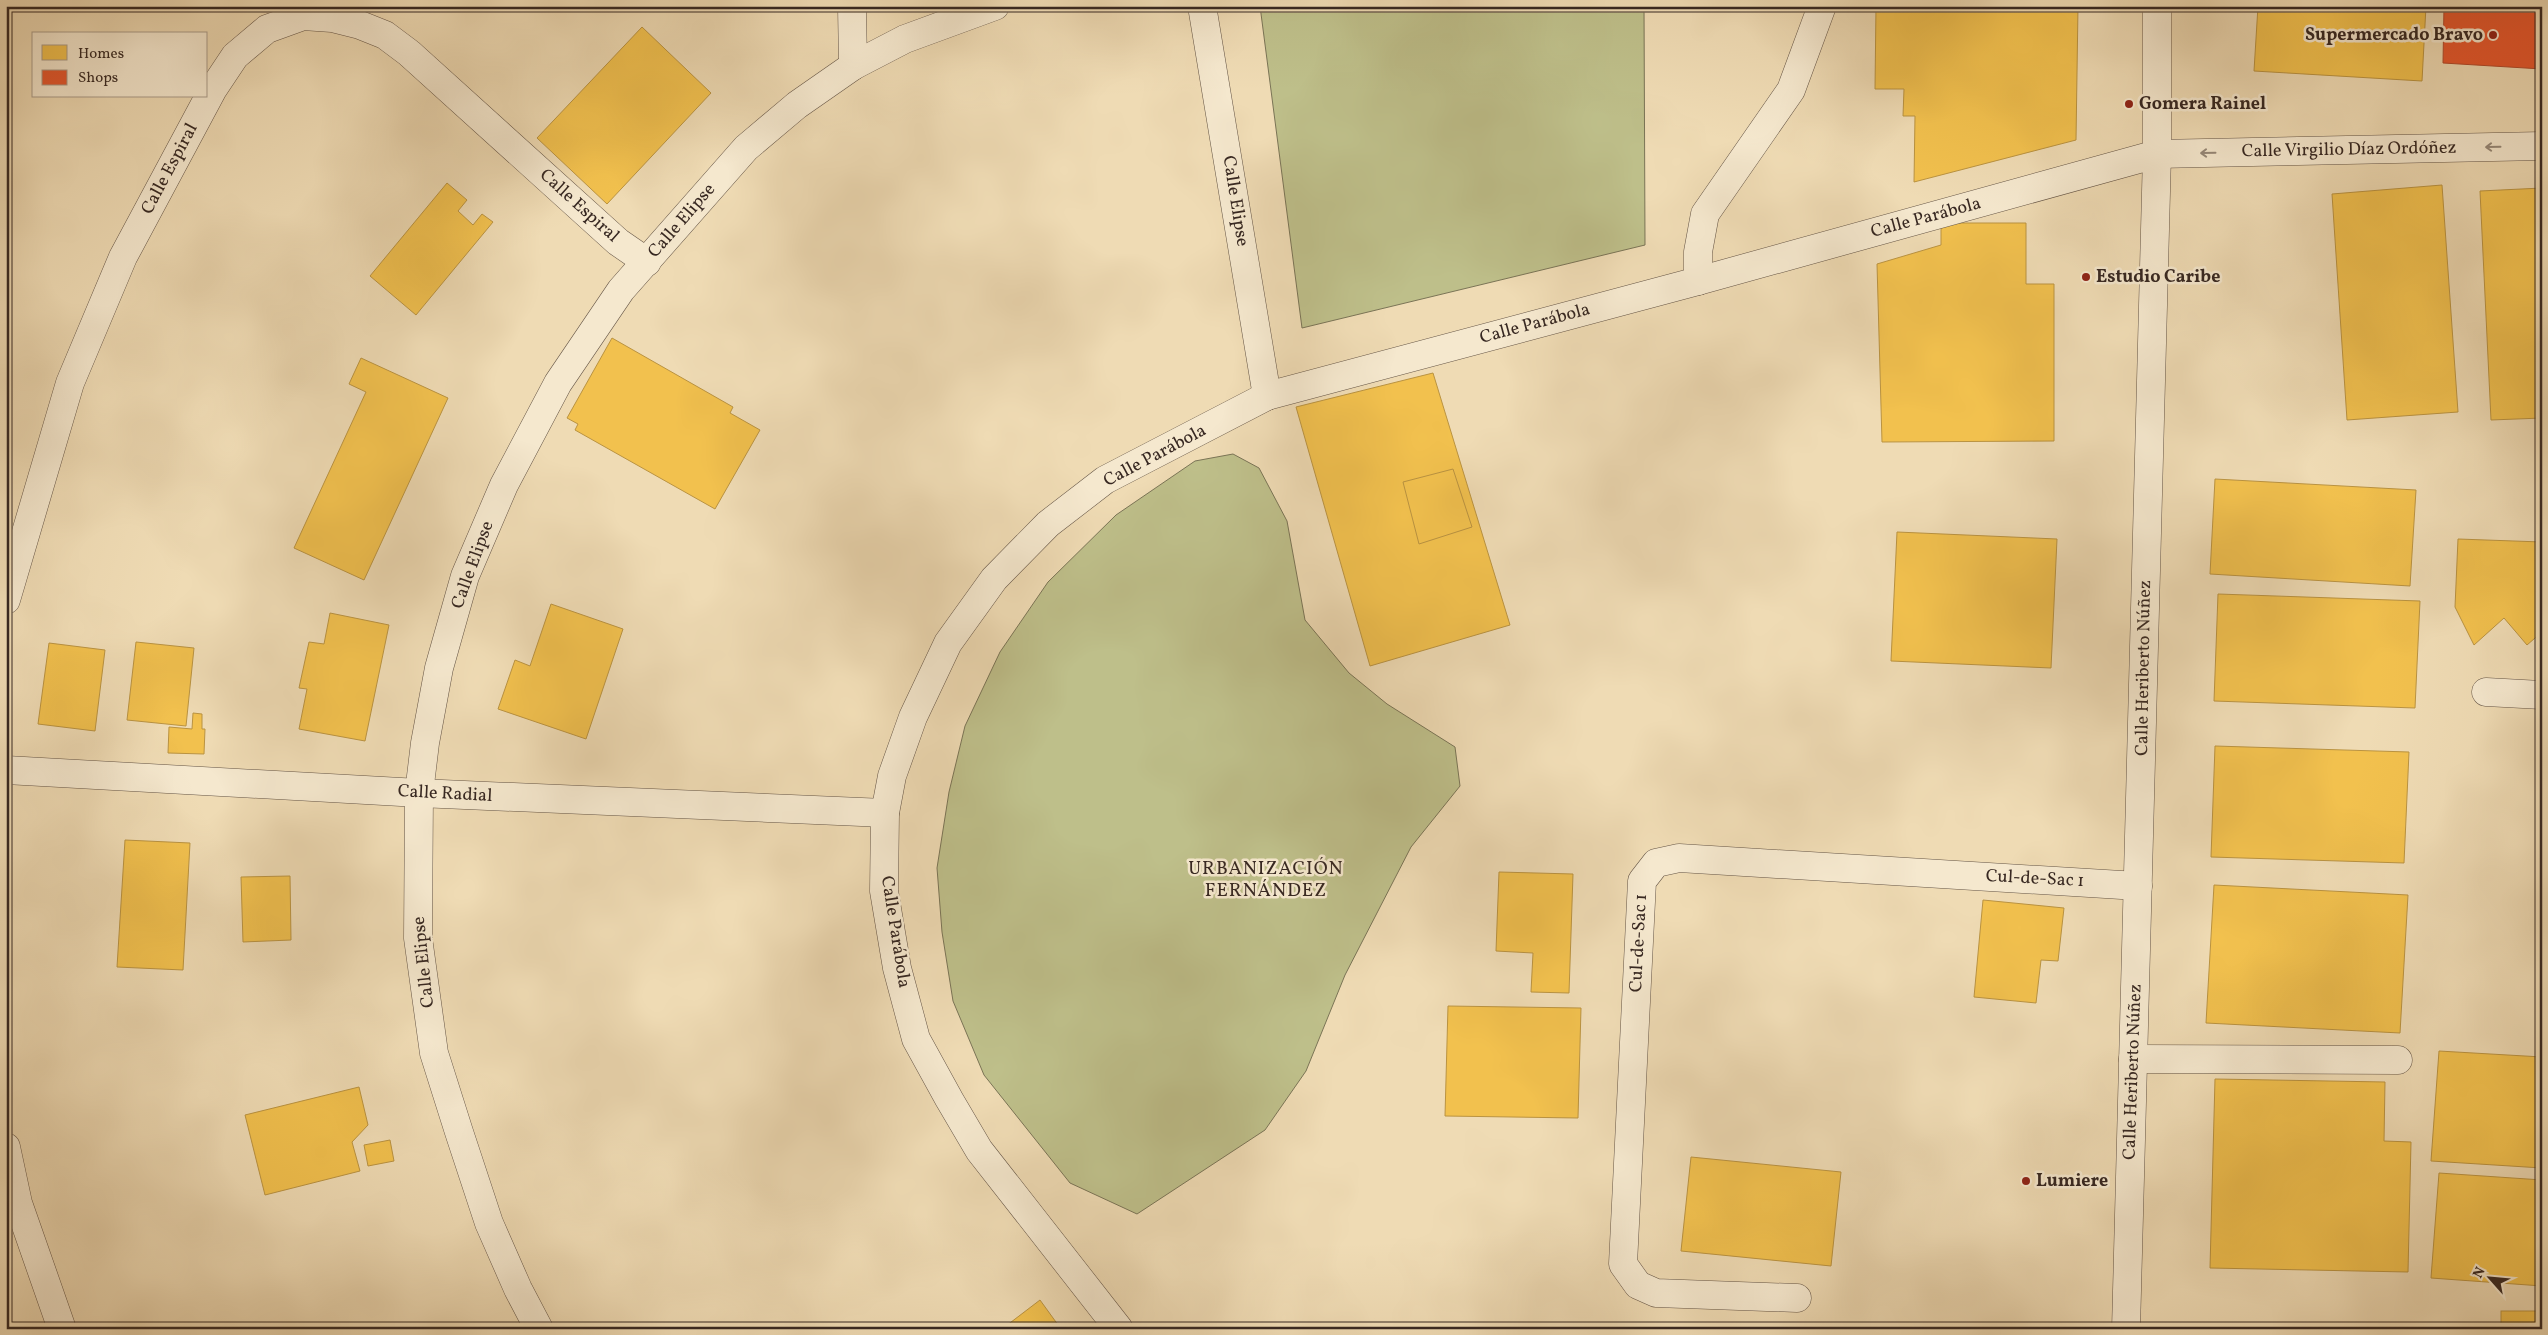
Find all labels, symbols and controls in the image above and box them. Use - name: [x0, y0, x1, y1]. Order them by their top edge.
- place label: Supermercado Bravo: [2305, 23, 2483, 48]
- marker: Supermercado Bravo: [2487, 29, 2499, 41]
- legend: [32, 32, 208, 98]
- text: Homes: [78, 44, 124, 65]
- text: Shops: [78, 68, 118, 89]
- place label: Gomera Rainel: [2139, 92, 2266, 117]
- marker: Gomera Rainel: [2123, 98, 2135, 110]
- street label: Calle Espiral: [136, 119, 204, 219]
- street label: Calle Virgilio Díaz Ordóñez: [2241, 136, 2457, 164]
- one-way arrow: [2485, 142, 2502, 152]
- one-way arrow: [2200, 148, 2216, 158]
- street label: Calle Elipse: [1215, 154, 1255, 248]
- street label: Calle Espiral: [534, 163, 624, 249]
- street label: Calle Elipse: [642, 178, 722, 264]
- street label: Calle Parábola: [1868, 191, 1984, 245]
- place label: Estudio Caribe: [2096, 265, 2220, 290]
- marker: Estudio Caribe: [2080, 271, 2092, 283]
- street label: Calle Parábola: [1477, 297, 1593, 351]
- street label: Calle Parábola: [1099, 418, 1211, 494]
- street label: Calle Elipse: [446, 518, 500, 612]
- street label: Calle Heriberto Núñez: [2130, 580, 2158, 756]
- street label: Calle Radial: [397, 779, 493, 809]
- district label: URBANIZACIÓN FERNÁNDEZ: [1188, 856, 1344, 904]
- street label: Cul-de-Sac 1: [1985, 864, 2085, 894]
- street label: Calle Parábola: [874, 874, 916, 990]
- street label: Cul-de-Sac 1: [1624, 893, 1654, 993]
- street label: Calle Elipse: [407, 915, 441, 1009]
- street label: Calle Heriberto Núñez: [2117, 984, 2149, 1160]
- place label: Lumiere: [2036, 1169, 2108, 1194]
- marker: Lumiere: [2020, 1175, 2032, 1187]
- north arrow: [2466, 1252, 2516, 1302]
- text: N: [2469, 1264, 2491, 1282]

